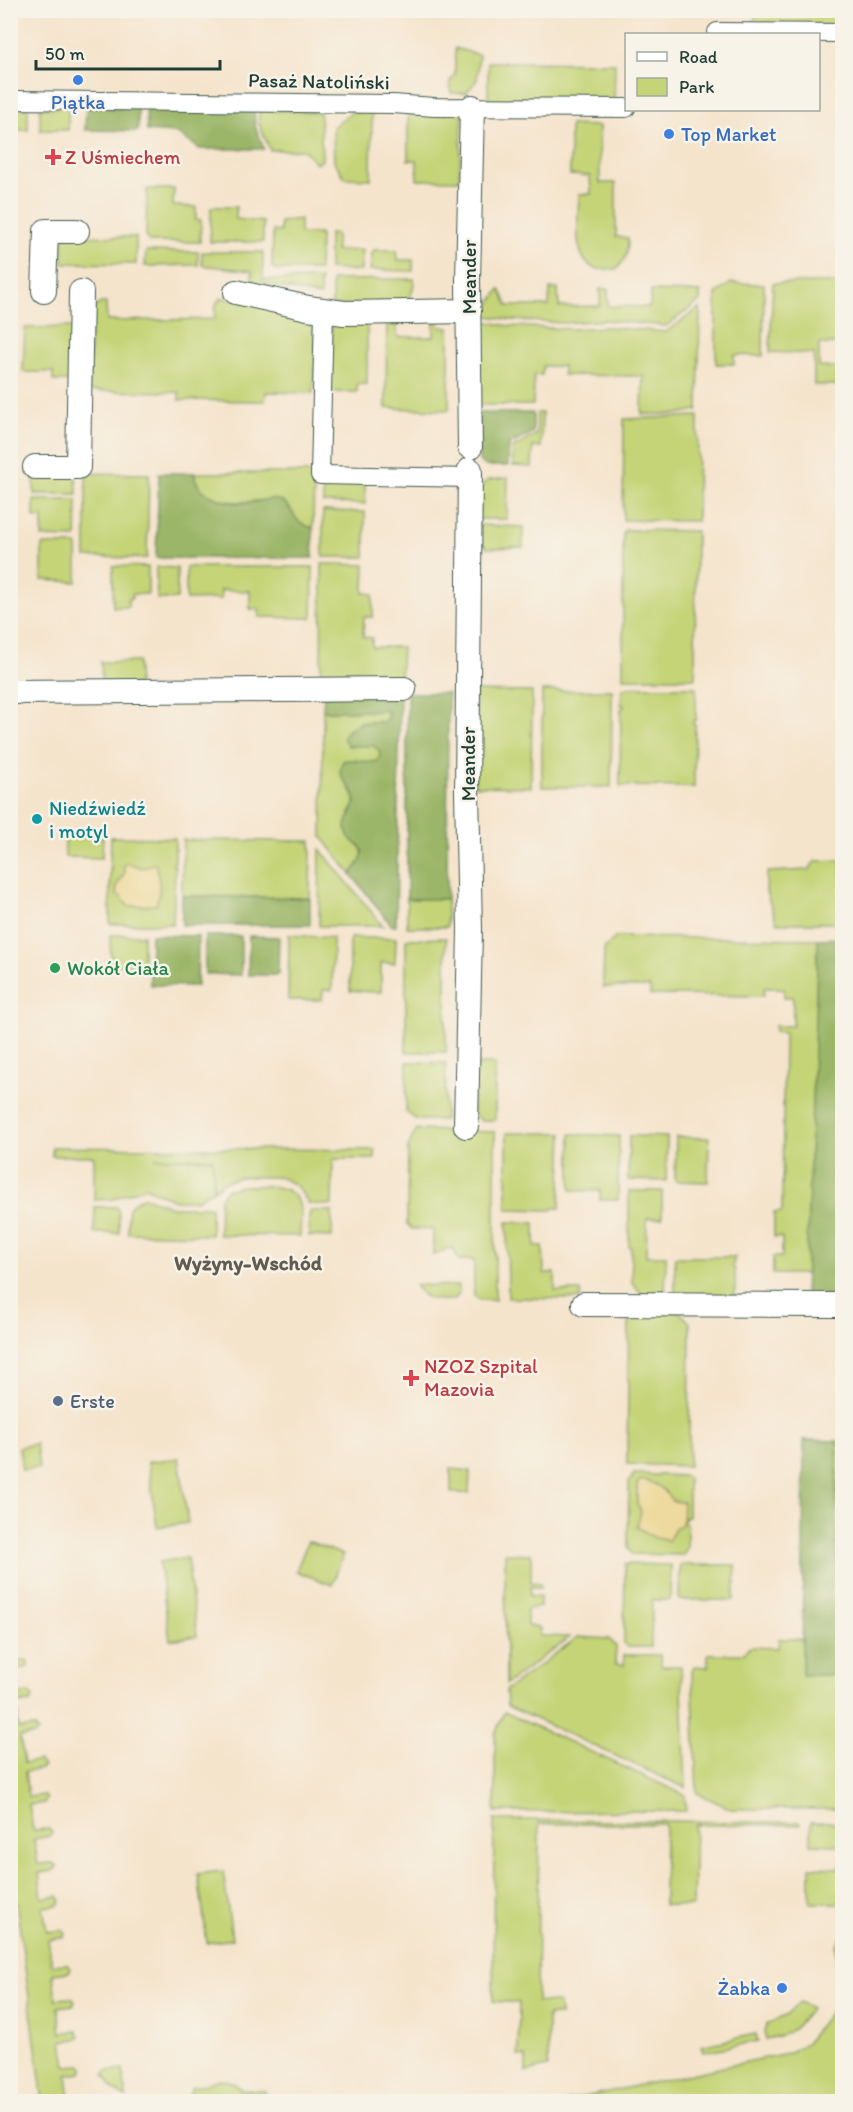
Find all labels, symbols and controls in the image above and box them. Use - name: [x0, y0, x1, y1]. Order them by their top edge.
- scale bar: [36, 33, 220, 71]
- legend: [625, 33, 820, 111]
- text: 50 m: [45, 43, 85, 65]
- text: Road: [679, 46, 718, 68]
- street label: Pasaż Natoliński: [248, 68, 390, 94]
- marker: Piątka: [71, 73, 85, 87]
- text: Park: [679, 76, 714, 98]
- place label: Piątka: [51, 90, 105, 114]
- place label: Top Market: [681, 122, 777, 146]
- marker: Top Market: [662, 127, 676, 141]
- place label: Z Uśmiechem: [65, 145, 181, 169]
- marker: Z Uśmiechem: [46, 150, 60, 164]
- street label: Meander: [457, 240, 481, 314]
- street label: Meander: [456, 727, 480, 801]
- place label: Niedźwiedź i motyl: [49, 796, 147, 843]
- marker: Niedźwiedź i motyl: [30, 812, 44, 826]
- place label: Wokół Ciała: [67, 956, 170, 980]
- marker: Wokół Ciała: [48, 961, 62, 975]
- district label: Wyżyny-Wschód: [174, 1250, 323, 1276]
- place label: NZOZ Szpital Mazovia: [424, 1354, 538, 1401]
- marker: NZOZ Szpital Mazovia: [402, 1369, 420, 1387]
- place label: Erste: [70, 1389, 115, 1413]
- marker: Erste: [51, 1394, 65, 1408]
- place label: Żabka: [718, 1976, 770, 2000]
- marker: Żabka: [775, 1981, 789, 1995]

